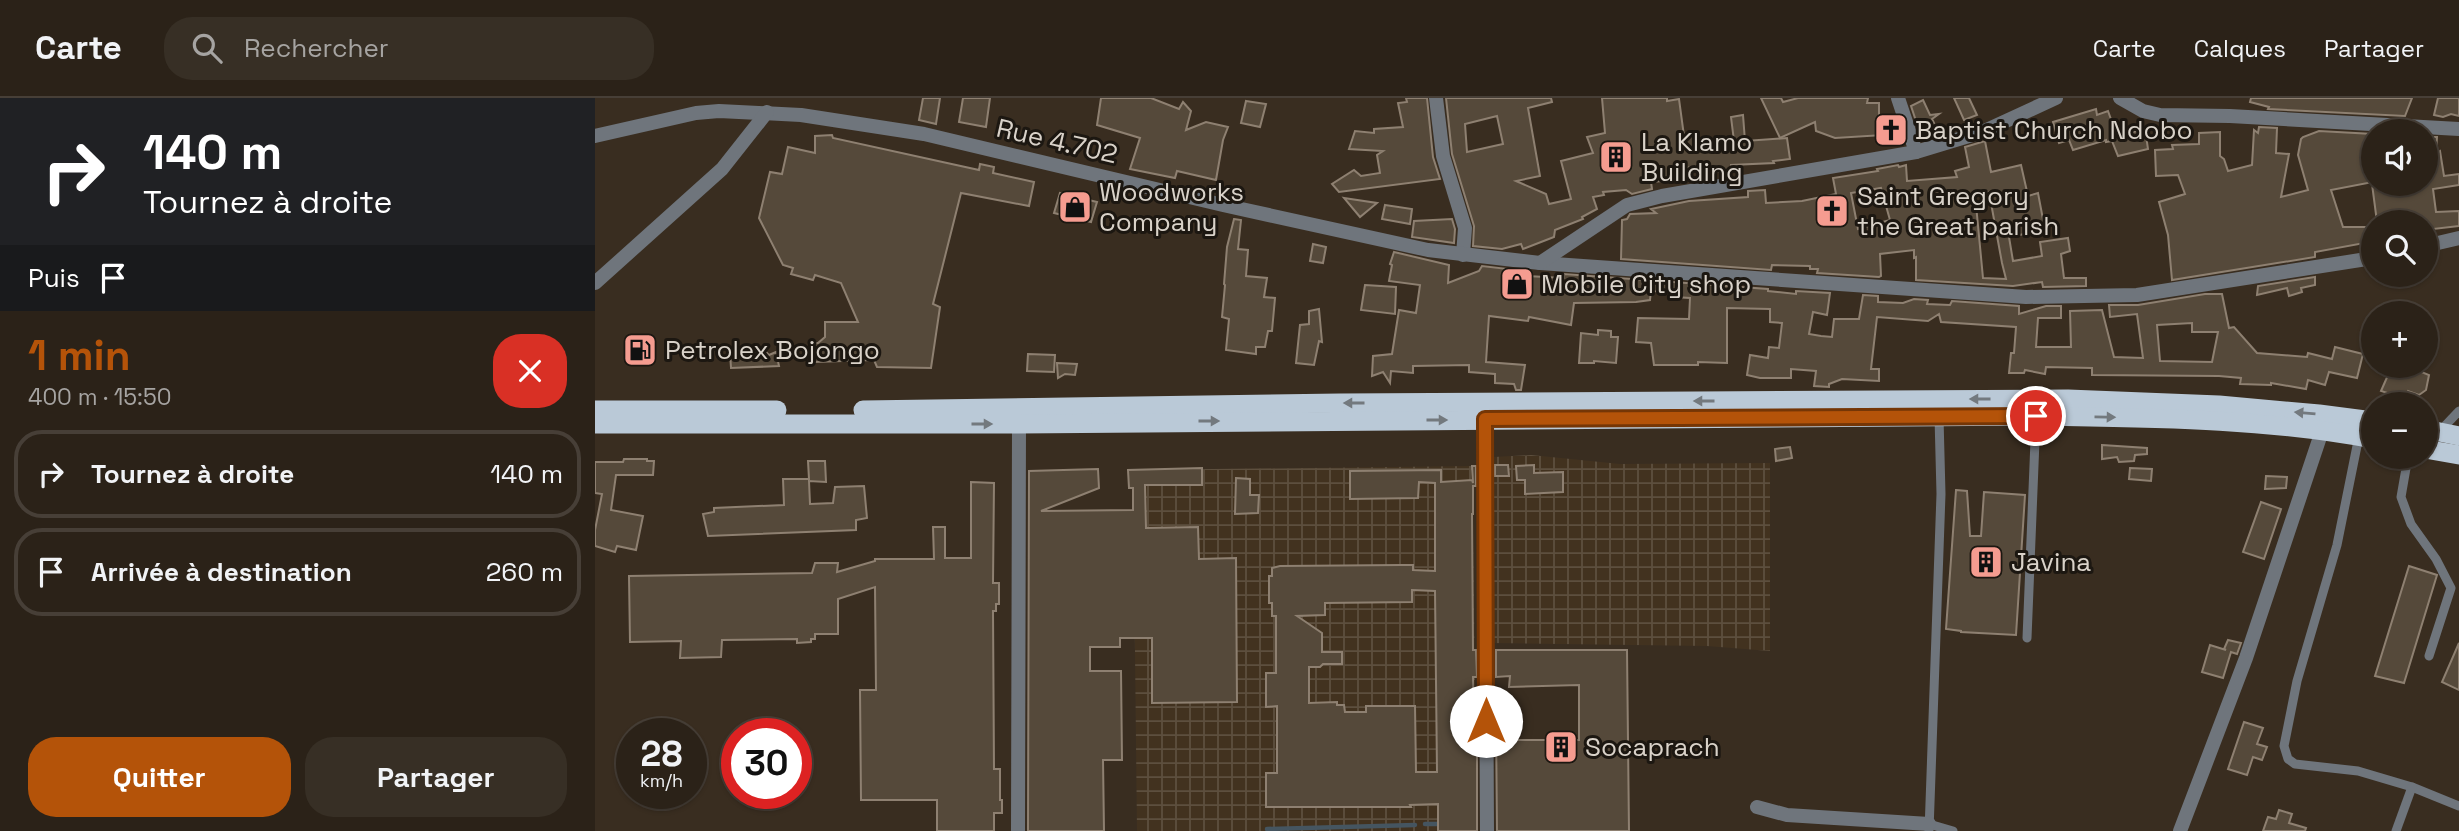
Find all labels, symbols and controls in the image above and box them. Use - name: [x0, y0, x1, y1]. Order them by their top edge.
- search box: [164, 17, 654, 80]
- text: Carte: [35, 27, 122, 69]
- icon: search: [188, 29, 226, 67]
- text: Rechercher: [244, 31, 389, 65]
- text: Carte: [2093, 33, 2156, 64]
- text: Calques: [2194, 33, 2286, 64]
- text: Partager: [2324, 33, 2424, 64]
- street label: Rue 4.702: [993, 111, 1121, 171]
- church icon: Baptist Church Ndobo: [1872, 111, 1910, 149]
- place label: Baptist Church Ndobo: [1915, 113, 2192, 147]
- map controls: [2361, 119, 2438, 469]
- button: sound: [2361, 119, 2438, 196]
- text: 140 m: [143, 121, 282, 183]
- place label: La Klamo Building: [1641, 125, 1752, 189]
- icon: right: [28, 126, 119, 217]
- building icon: La Klamo Building: [1597, 138, 1635, 176]
- place label: Woodworks Company: [1099, 175, 1244, 239]
- place label: Saint Gregory the Great parish: [1857, 179, 2059, 243]
- text: Tournez à droite: [143, 182, 392, 222]
- shop icon: Woodworks Company: [1056, 188, 1094, 226]
- church icon: Saint Gregory the Great parish: [1813, 192, 1851, 230]
- button: search: [2361, 210, 2438, 287]
- icon: arrive: [94, 259, 132, 297]
- text: Puis: [28, 261, 80, 295]
- shop icon: Mobile City shop: [1498, 265, 1536, 303]
- place label: Mobile City shop: [1541, 267, 1751, 301]
- button: +: [2361, 301, 2438, 378]
- text: 1 min: [28, 329, 131, 382]
- fuel station icon: Petrolex Bojongo: [621, 331, 659, 369]
- place label: Petrolex Bojongo: [665, 333, 880, 367]
- button: close: [493, 334, 567, 408]
- text: 400 m · 15:50: [28, 382, 171, 412]
- pin: [2006, 386, 2066, 446]
- button: −: [2361, 392, 2438, 469]
- one-way arrow: [1969, 393, 1991, 405]
- one-way arrow: [1693, 395, 1715, 407]
- one-way arrow: [1343, 397, 1365, 409]
- icon: arrive: [2017, 397, 2055, 435]
- one-way arrow: [2294, 407, 2316, 418]
- one-way arrow: [2094, 412, 2116, 423]
- one-way arrow: [1426, 414, 1448, 425]
- one-way arrow: [1198, 415, 1220, 427]
- one-way arrow: [971, 418, 993, 430]
- icon: right: [32, 455, 70, 493]
- text: Tournez à droite: [91, 457, 294, 491]
- text: 140 m: [490, 457, 563, 491]
- building icon: Javina: [1967, 543, 2005, 581]
- place label: Javina: [2011, 545, 2091, 579]
- icon: arrive: [32, 553, 70, 591]
- text: Arrivée à destination: [91, 555, 352, 589]
- text: 260 m: [486, 555, 563, 589]
- position arrow: [1449, 684, 1523, 758]
- speed limit sign: 30: [721, 718, 812, 809]
- building icon: Socaprach: [1542, 728, 1580, 766]
- place label: Socaprach: [1585, 730, 1720, 764]
- text: 28: [641, 732, 682, 776]
- button: Quitter: [28, 737, 291, 817]
- button: Partager: [305, 737, 567, 817]
- text: km/h: [640, 769, 683, 792]

